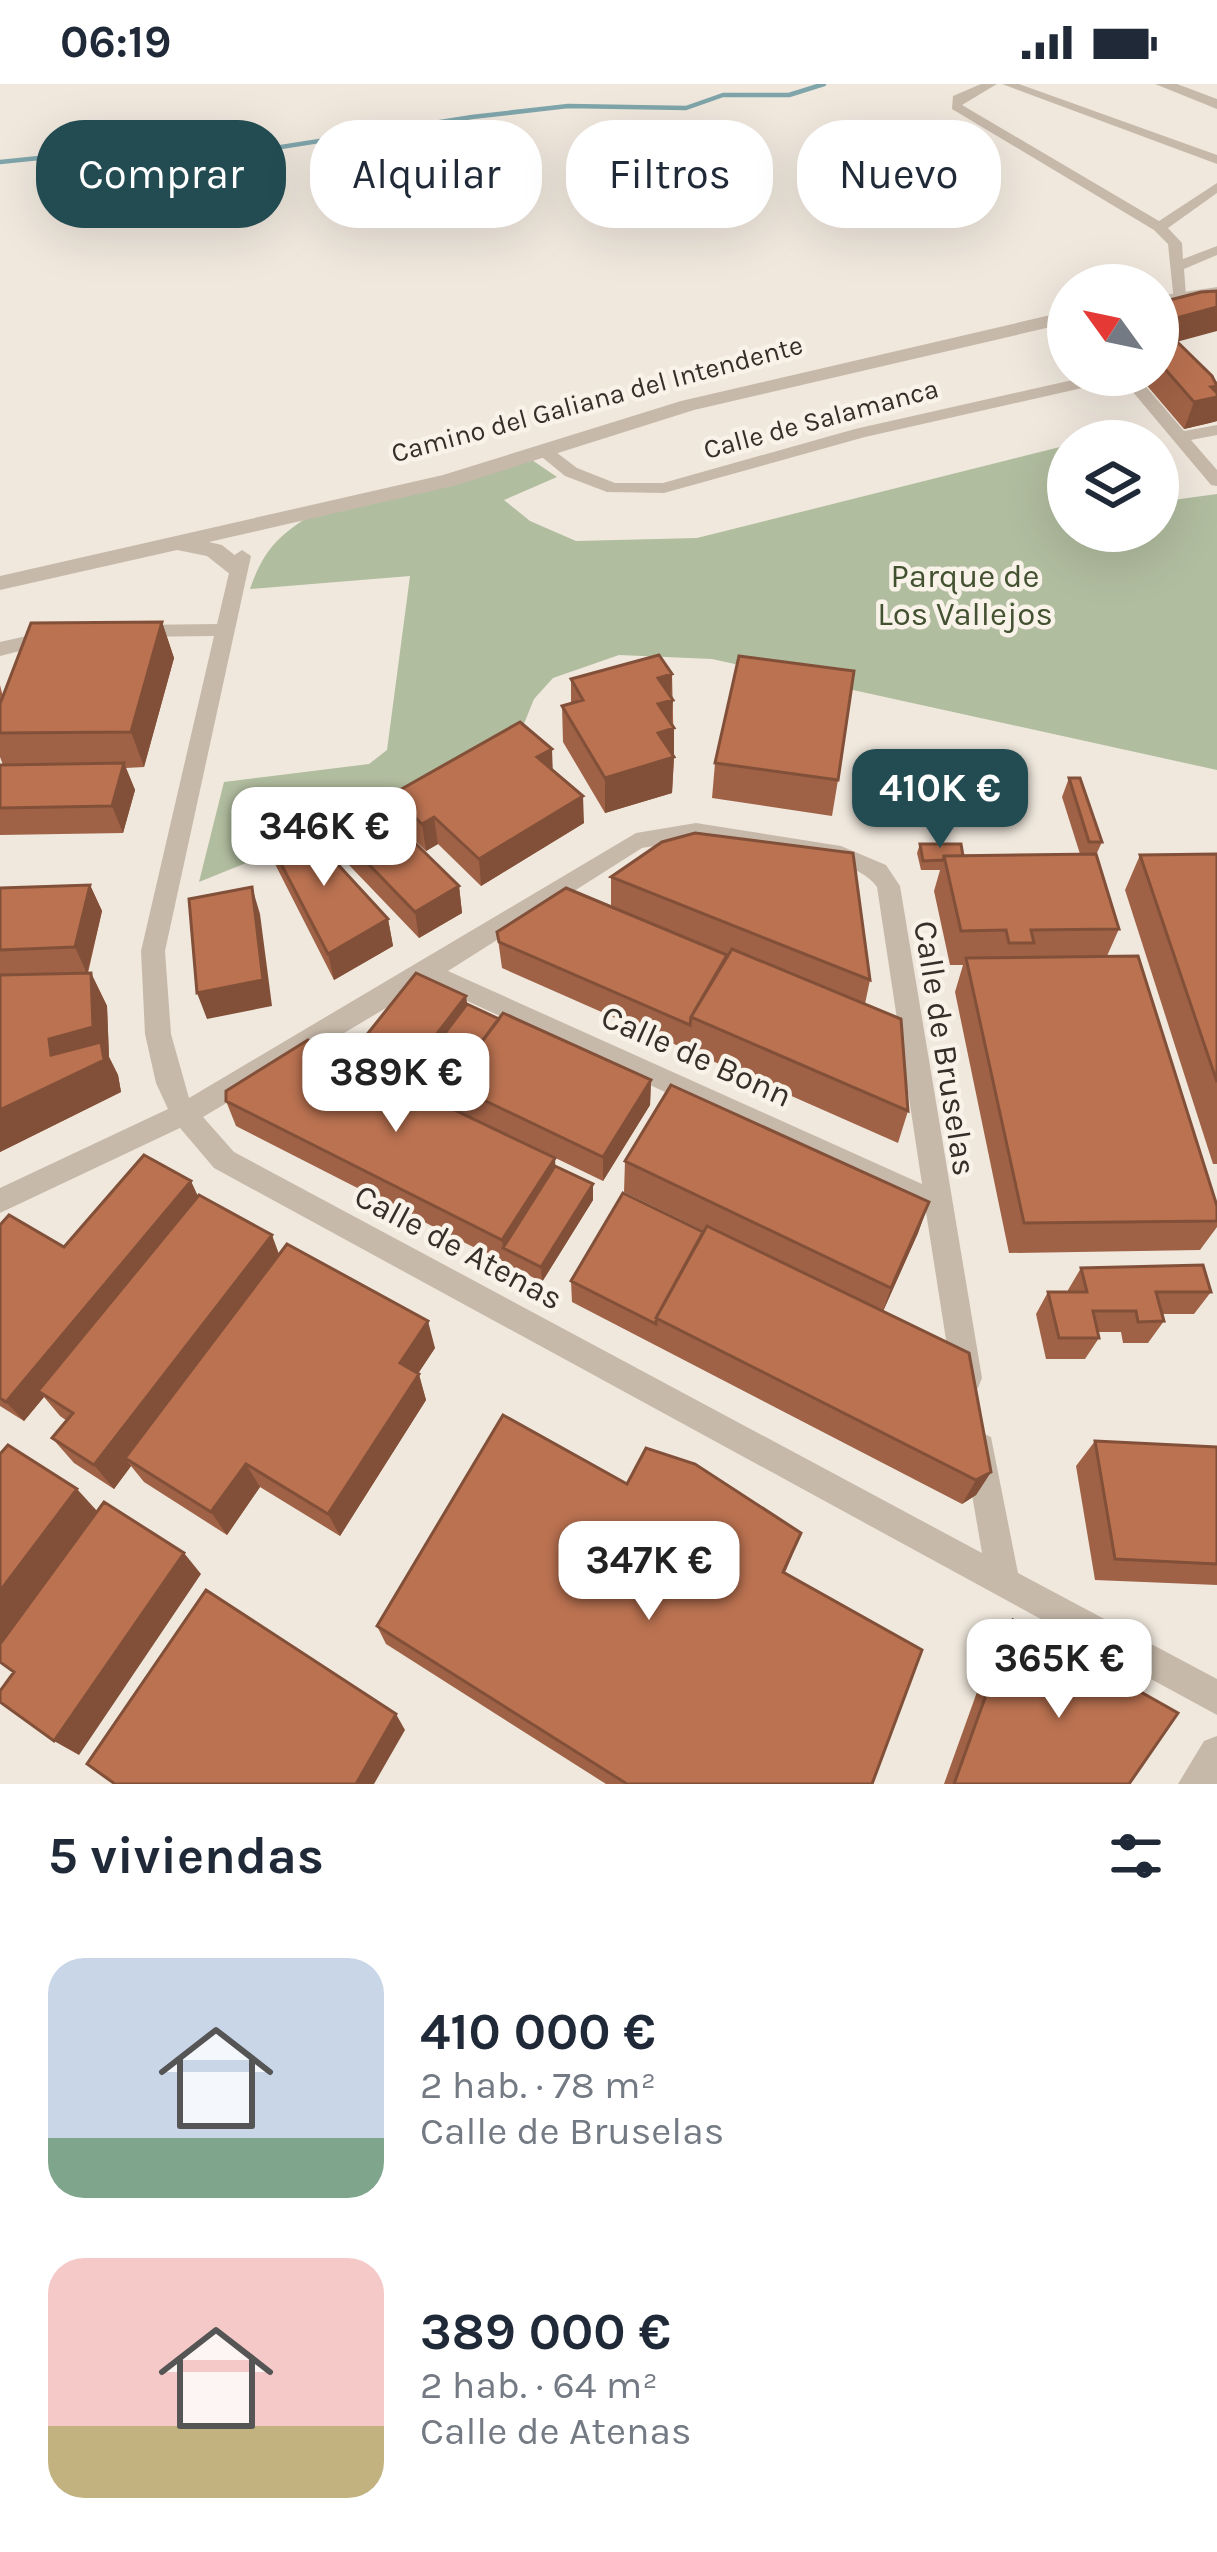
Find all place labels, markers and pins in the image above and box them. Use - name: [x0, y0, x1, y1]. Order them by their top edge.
- pin: 410K €: [842, 749, 1038, 851]
- pin: 346K €: [226, 787, 422, 889]
- pin: 389K €: [298, 1033, 494, 1135]
- pin: 347K €: [551, 1521, 747, 1623]
- pin: 365K €: [961, 1619, 1157, 1721]

